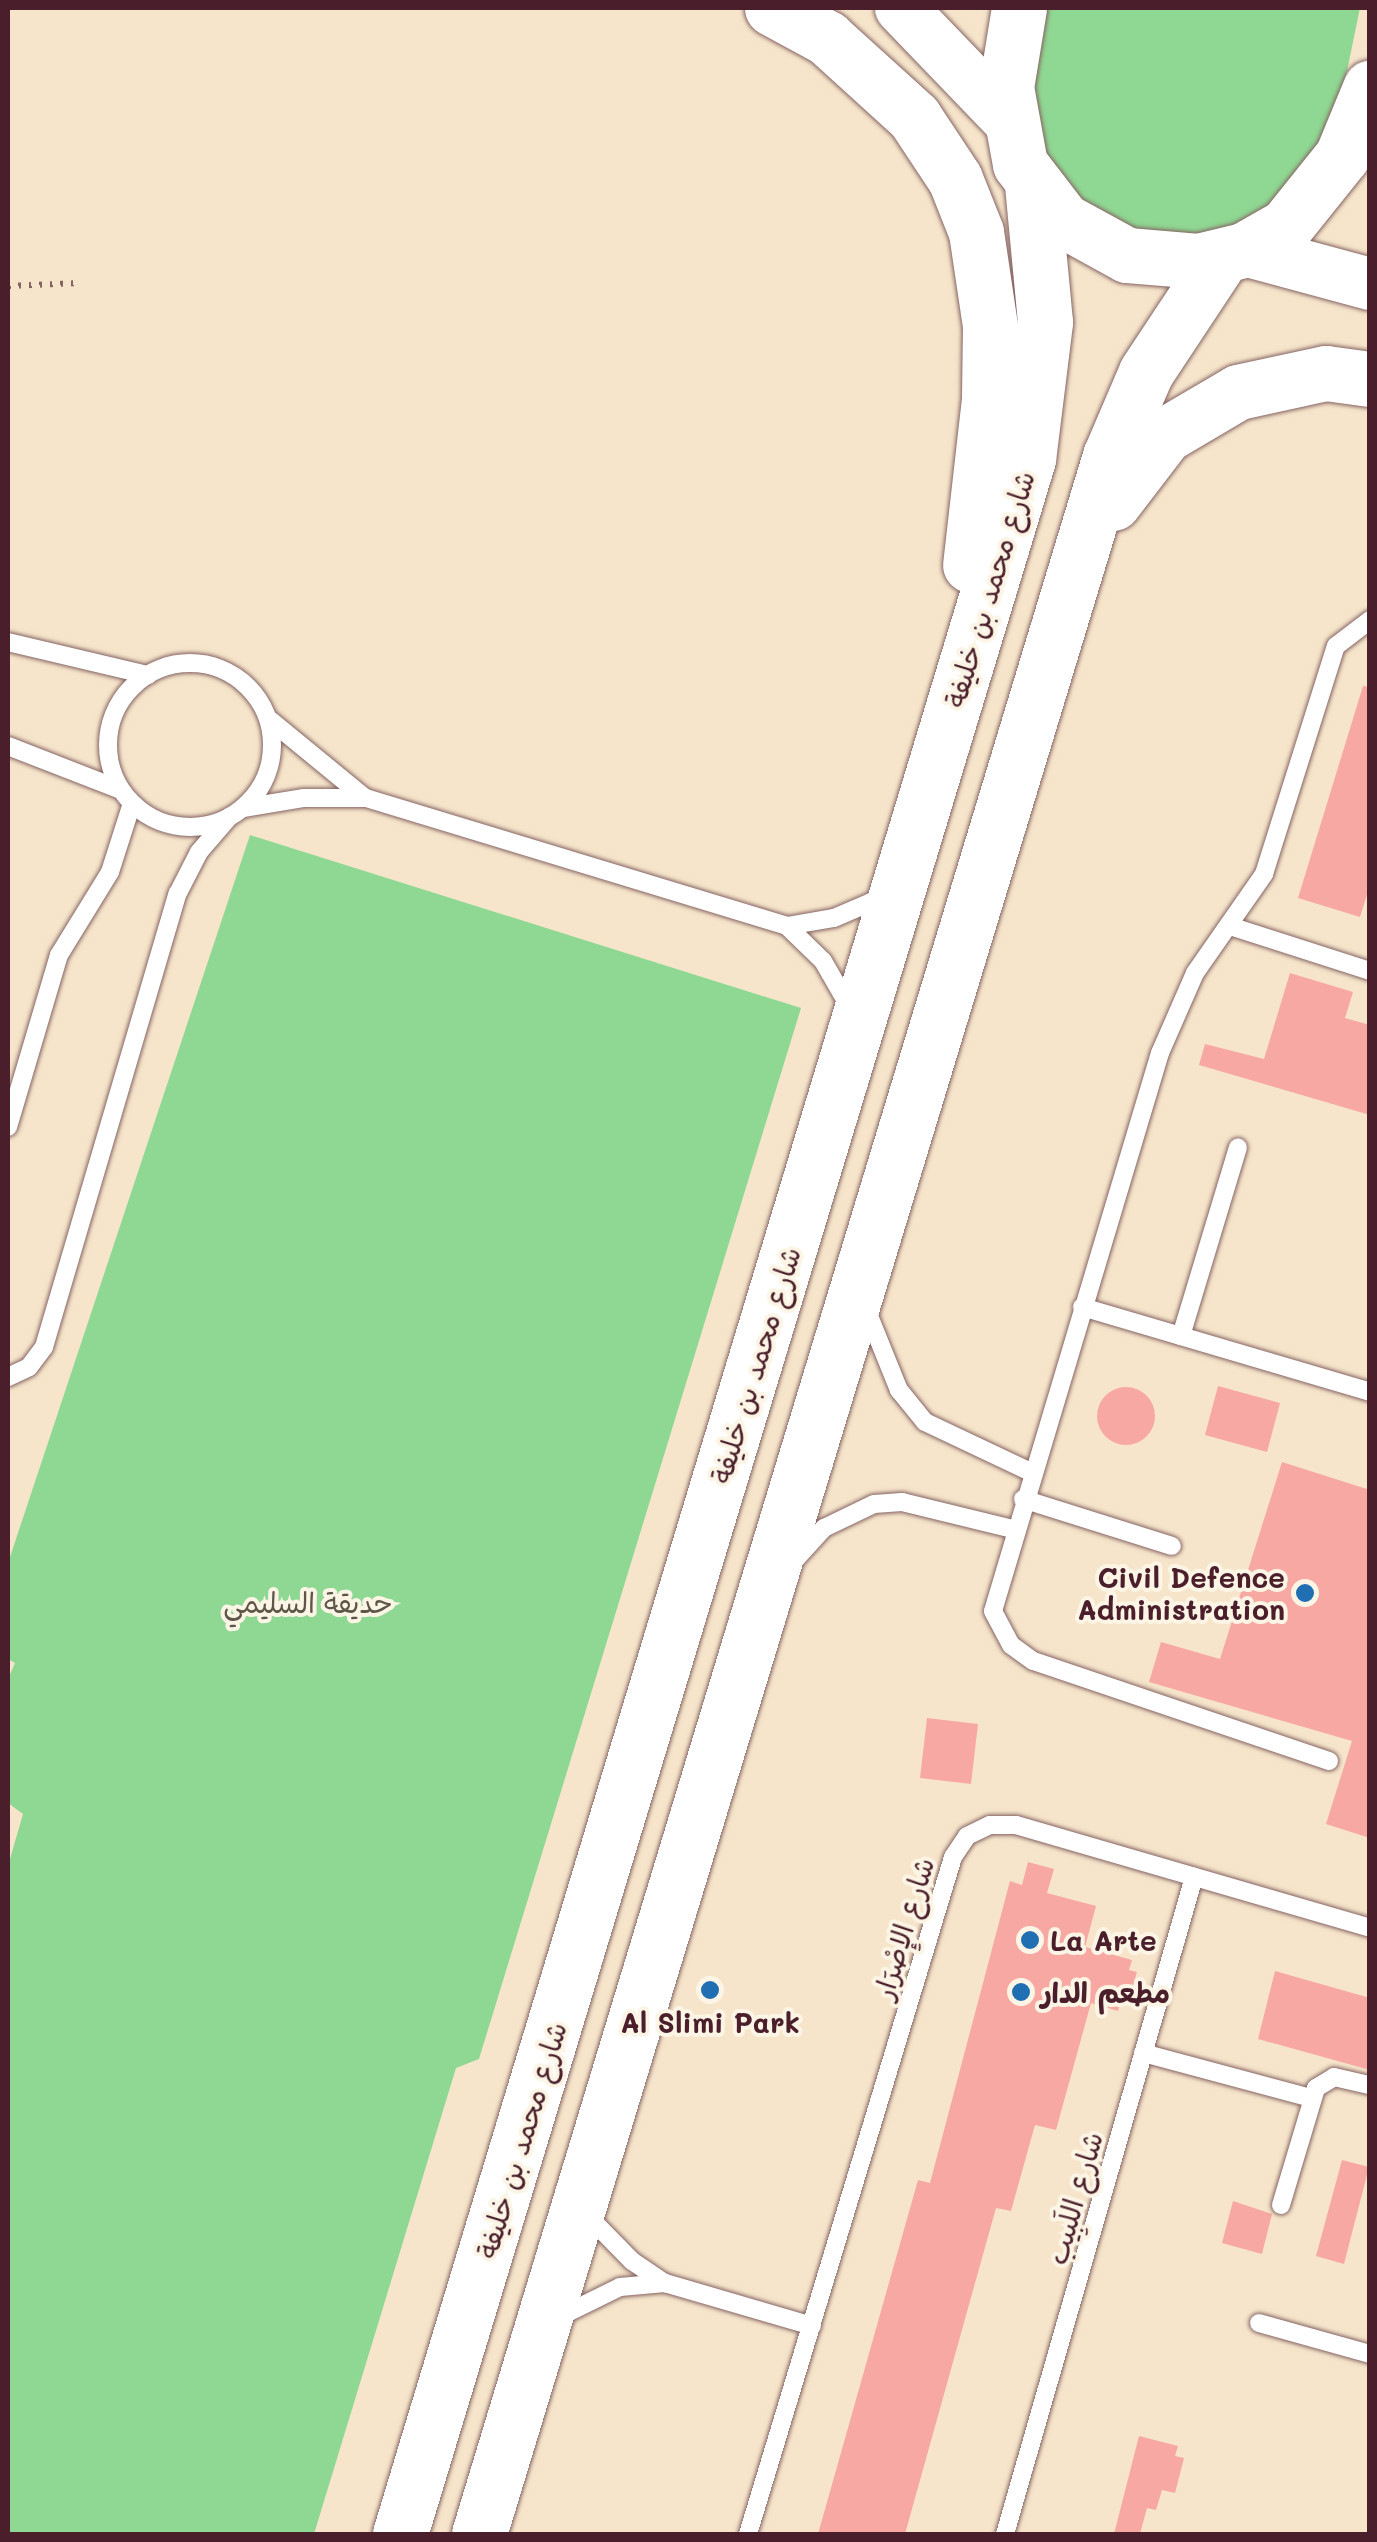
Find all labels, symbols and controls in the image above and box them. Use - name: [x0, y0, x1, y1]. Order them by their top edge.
- street label: شارع محمد بن خليفة: [937, 467, 1041, 711]
- street label: شارع محمد بن خليفة: [703, 1243, 807, 1487]
- place label: Civil Defence Administration: [1077, 1560, 1285, 1626]
- marker: Civil Defence Administration: [1294, 1582, 1316, 1604]
- park label: حديقة السليمي: [223, 1585, 393, 1619]
- street label: شارع الإِصْرَار: [866, 1853, 940, 2003]
- place label: La Arte: [1050, 1923, 1157, 1957]
- marker: La Arte: [1019, 1929, 1041, 1951]
- place label: مطعم الدار: [1041, 1975, 1170, 2009]
- marker: Al Slimi Park: [699, 1979, 721, 2001]
- marker: مطعم الدار: [1010, 1981, 1032, 2003]
- place label: Al Slimi Park: [620, 2005, 800, 2039]
- street label: شارع محمد بن خليفة: [469, 2018, 573, 2262]
- street label: شارع اللَبِيب: [1039, 2128, 1109, 2268]

